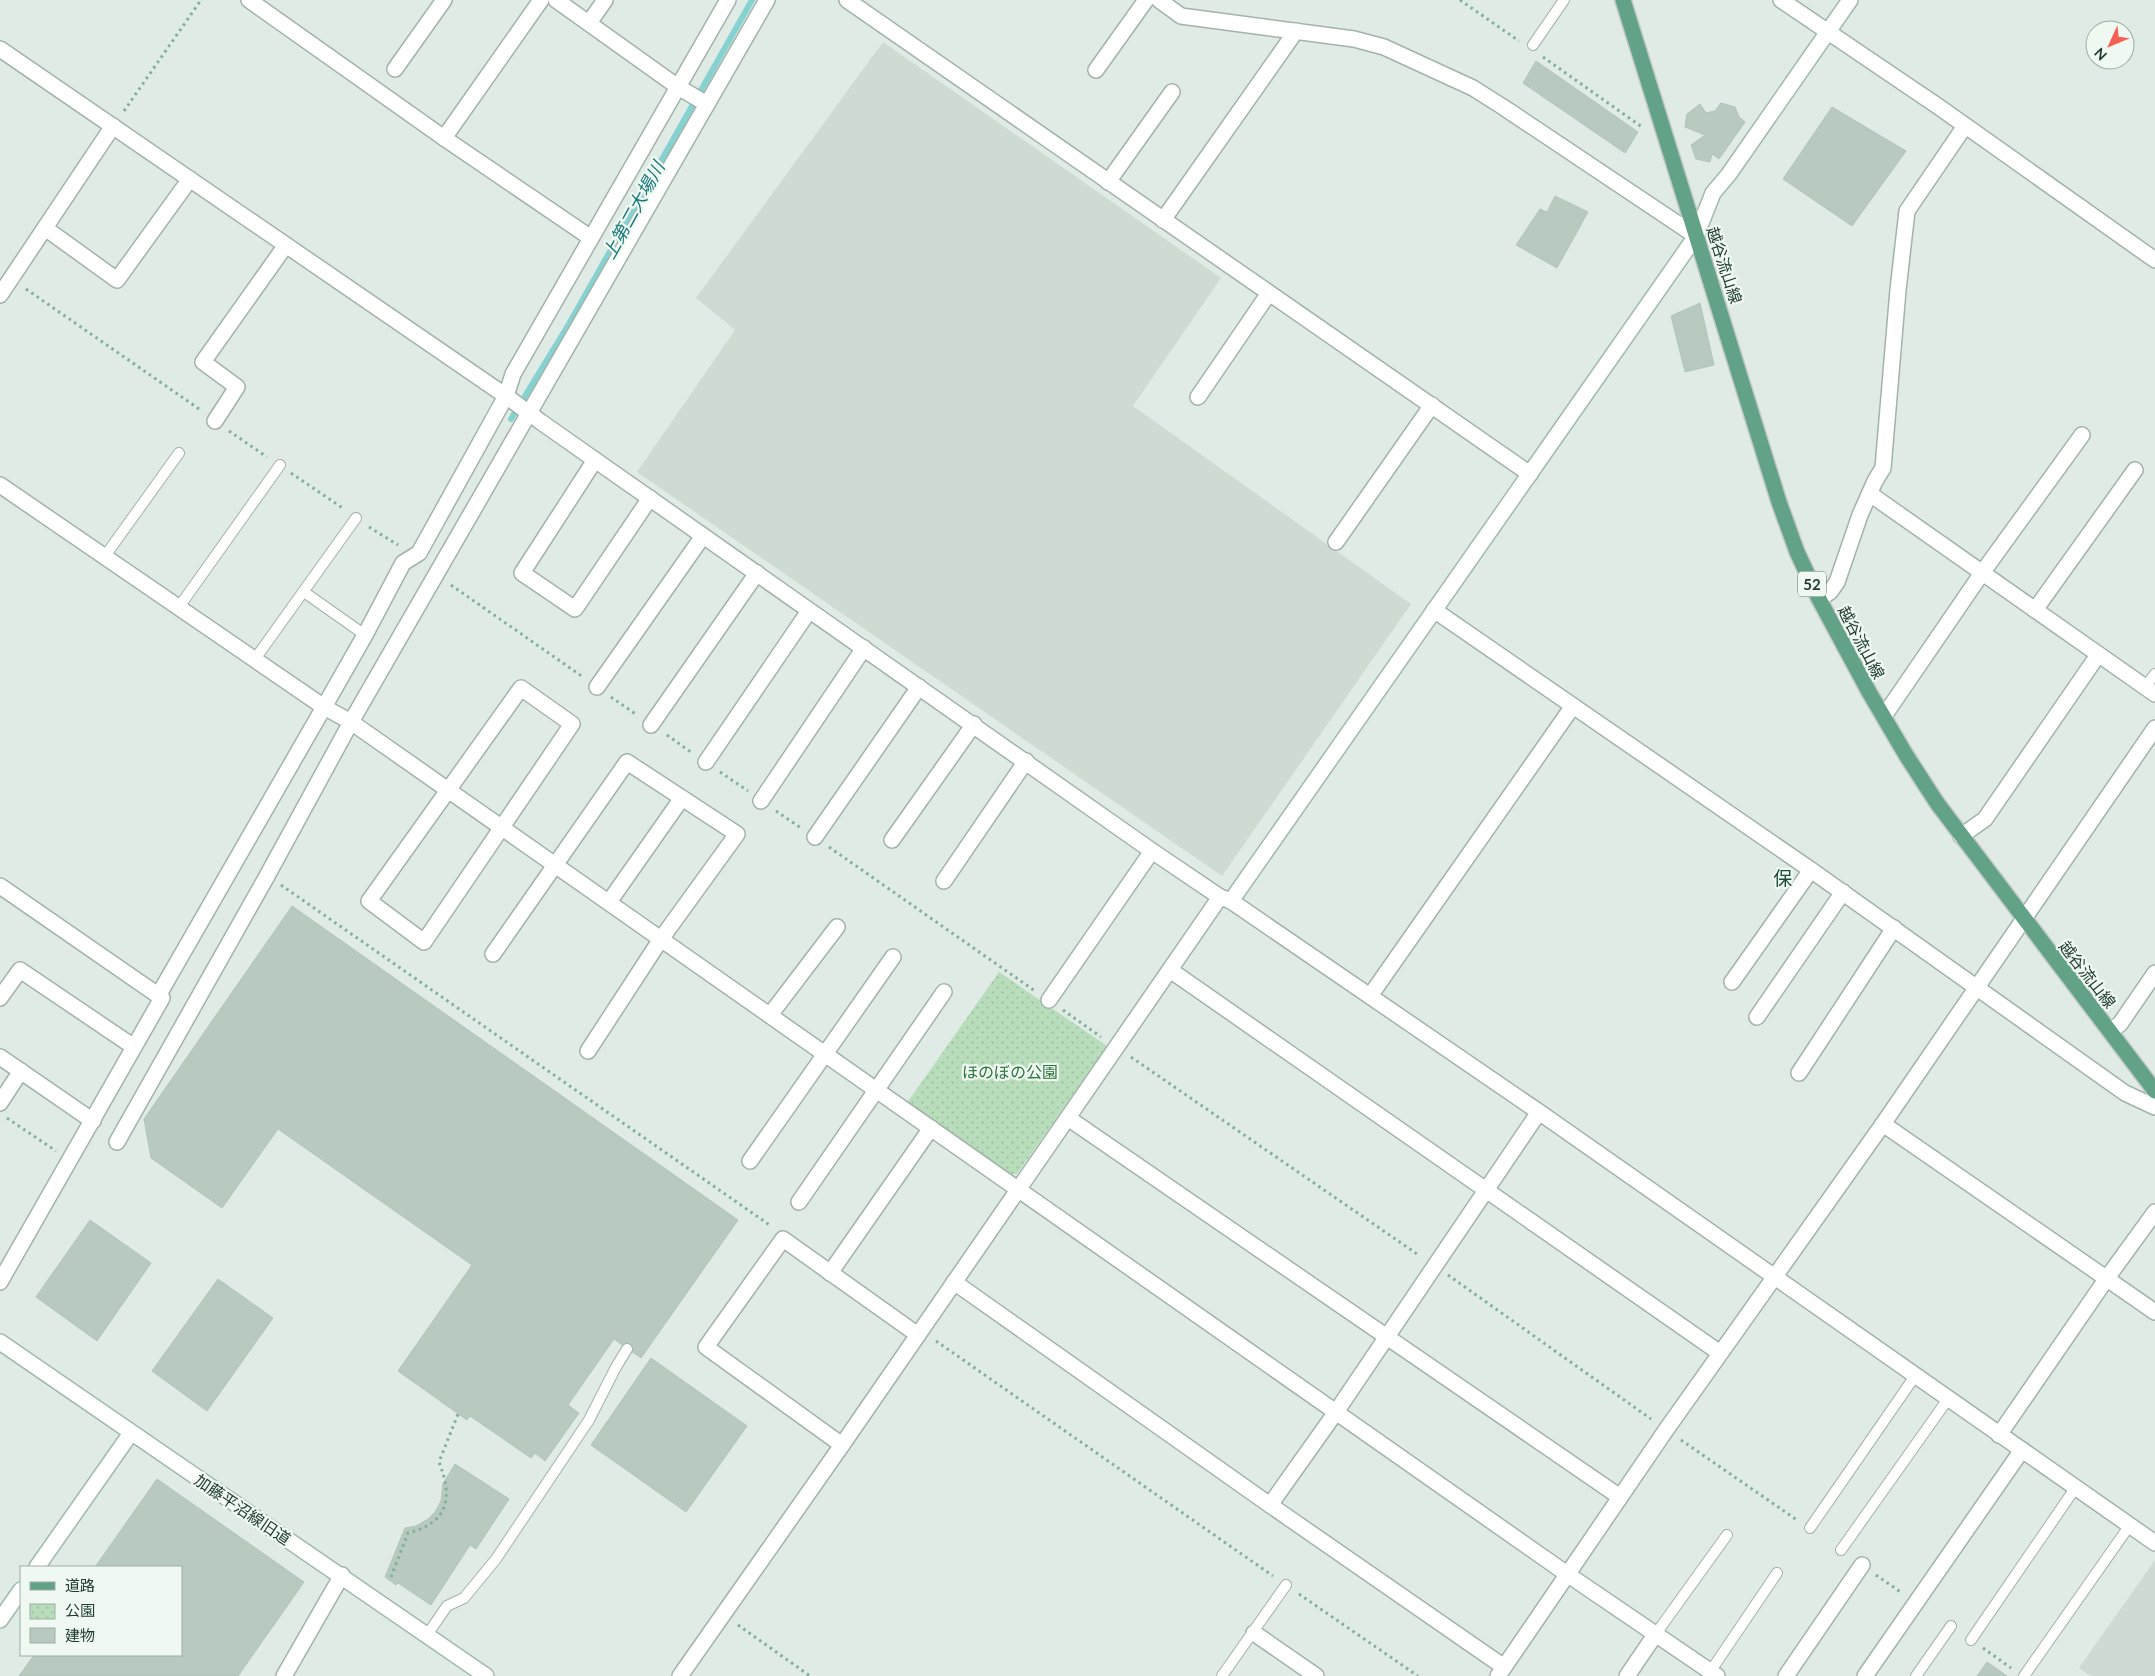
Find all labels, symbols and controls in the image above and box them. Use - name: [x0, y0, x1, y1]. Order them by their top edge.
- north arrow: [2085, 20, 2135, 70]
- text: N: [2090, 45, 2110, 64]
- water label: 上第二大場川: [597, 156, 670, 263]
- street label: 越谷流山線: [1704, 224, 1746, 306]
- road number: 52: [1798, 572, 1826, 596]
- street label: 越谷流山線: [1835, 602, 1889, 682]
- district label: 保: [1773, 866, 1793, 889]
- street label: 越谷流山線: [2056, 937, 2120, 1011]
- park label: ほのぼの公園: [962, 1062, 1058, 1081]
- street label: 加藤平沼線旧道: [191, 1470, 295, 1548]
- legend: [20, 1566, 182, 1656]
- text: 道路: [65, 1576, 95, 1594]
- text: 公園: [65, 1601, 95, 1619]
- text: 建物: [65, 1626, 95, 1644]

